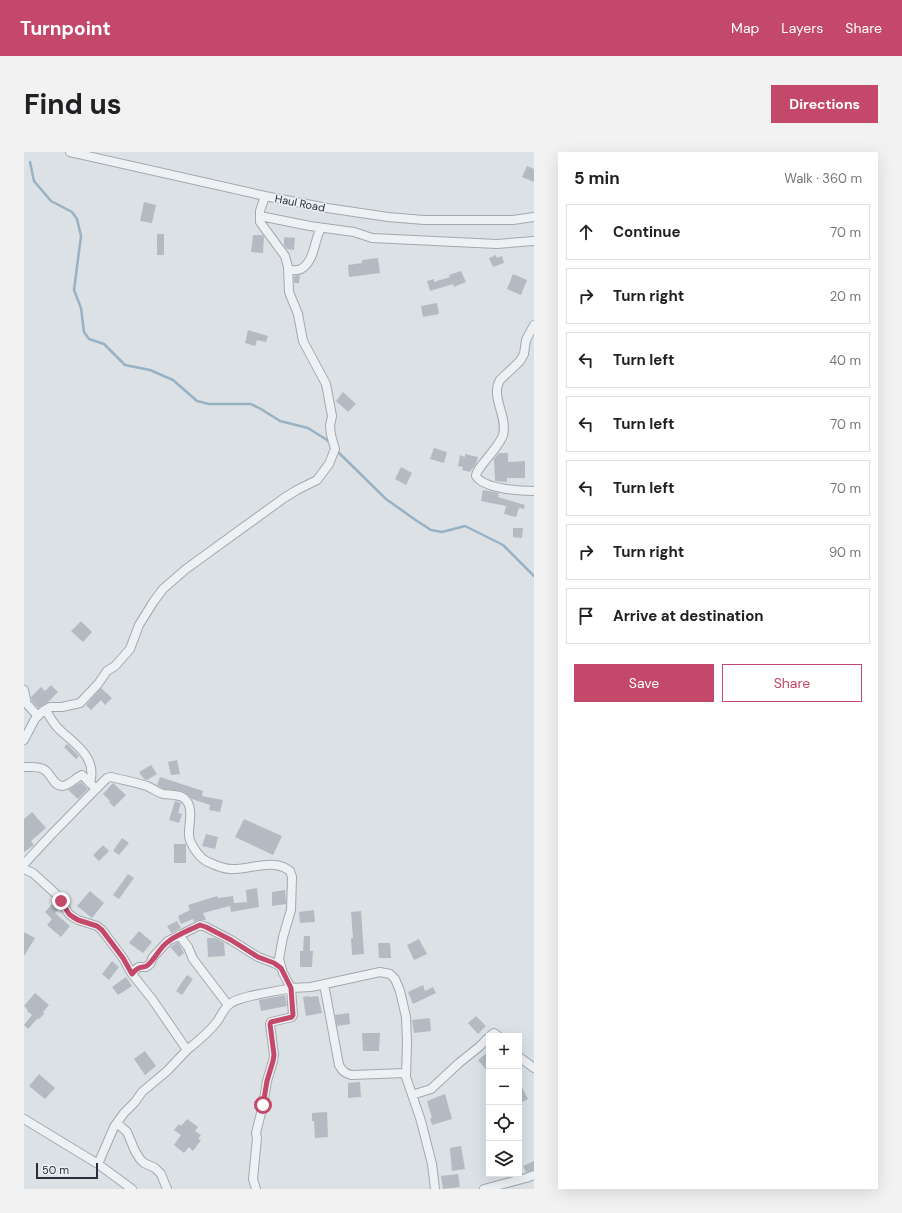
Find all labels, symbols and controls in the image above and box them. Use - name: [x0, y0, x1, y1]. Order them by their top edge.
- text: Turnpoint: [20, 16, 111, 41]
- text: Map: [731, 19, 759, 37]
- text: Layers: [781, 19, 823, 37]
- text: Share: [845, 19, 882, 37]
- button: Directions: [771, 85, 878, 123]
- text: Find us: [24, 86, 122, 123]
- text: 5 min: [574, 167, 620, 189]
- text: Walk · 360 m: [784, 170, 862, 187]
- street label: Haul Road: [274, 191, 326, 215]
- icon: ahead: [575, 221, 597, 243]
- text: Continue: [613, 222, 681, 242]
- text: 70 m: [830, 224, 861, 241]
- icon: right: [575, 285, 597, 307]
- text: Turn right: [613, 286, 684, 306]
- text: 20 m: [830, 288, 861, 305]
- icon: left: [575, 349, 597, 371]
- text: Turn left: [613, 350, 674, 370]
- text: 40 m: [829, 352, 861, 369]
- icon: left: [575, 413, 597, 435]
- text: Turn left: [613, 414, 674, 434]
- text: 70 m: [830, 416, 861, 433]
- icon: left: [575, 477, 597, 499]
- text: Turn left: [613, 478, 674, 498]
- text: 70 m: [830, 480, 861, 497]
- icon: right: [575, 541, 597, 563]
- text: Turn right: [613, 542, 684, 562]
- text: 90 m: [829, 544, 861, 561]
- icon: arrive: [575, 605, 597, 627]
- text: Arrive at destination: [613, 606, 764, 626]
- button: Save: [574, 664, 714, 702]
- button: Share: [722, 664, 862, 702]
- route end: [52, 892, 70, 910]
- map controls: [486, 1033, 522, 1177]
- button: +: [486, 1033, 522, 1069]
- button: −: [486, 1069, 522, 1105]
- route start: [254, 1096, 272, 1114]
- button: locate: [486, 1105, 522, 1141]
- button: layers: [486, 1141, 522, 1177]
- scale bar: [36, 1161, 98, 1180]
- text: 50 m: [42, 1163, 69, 1177]

